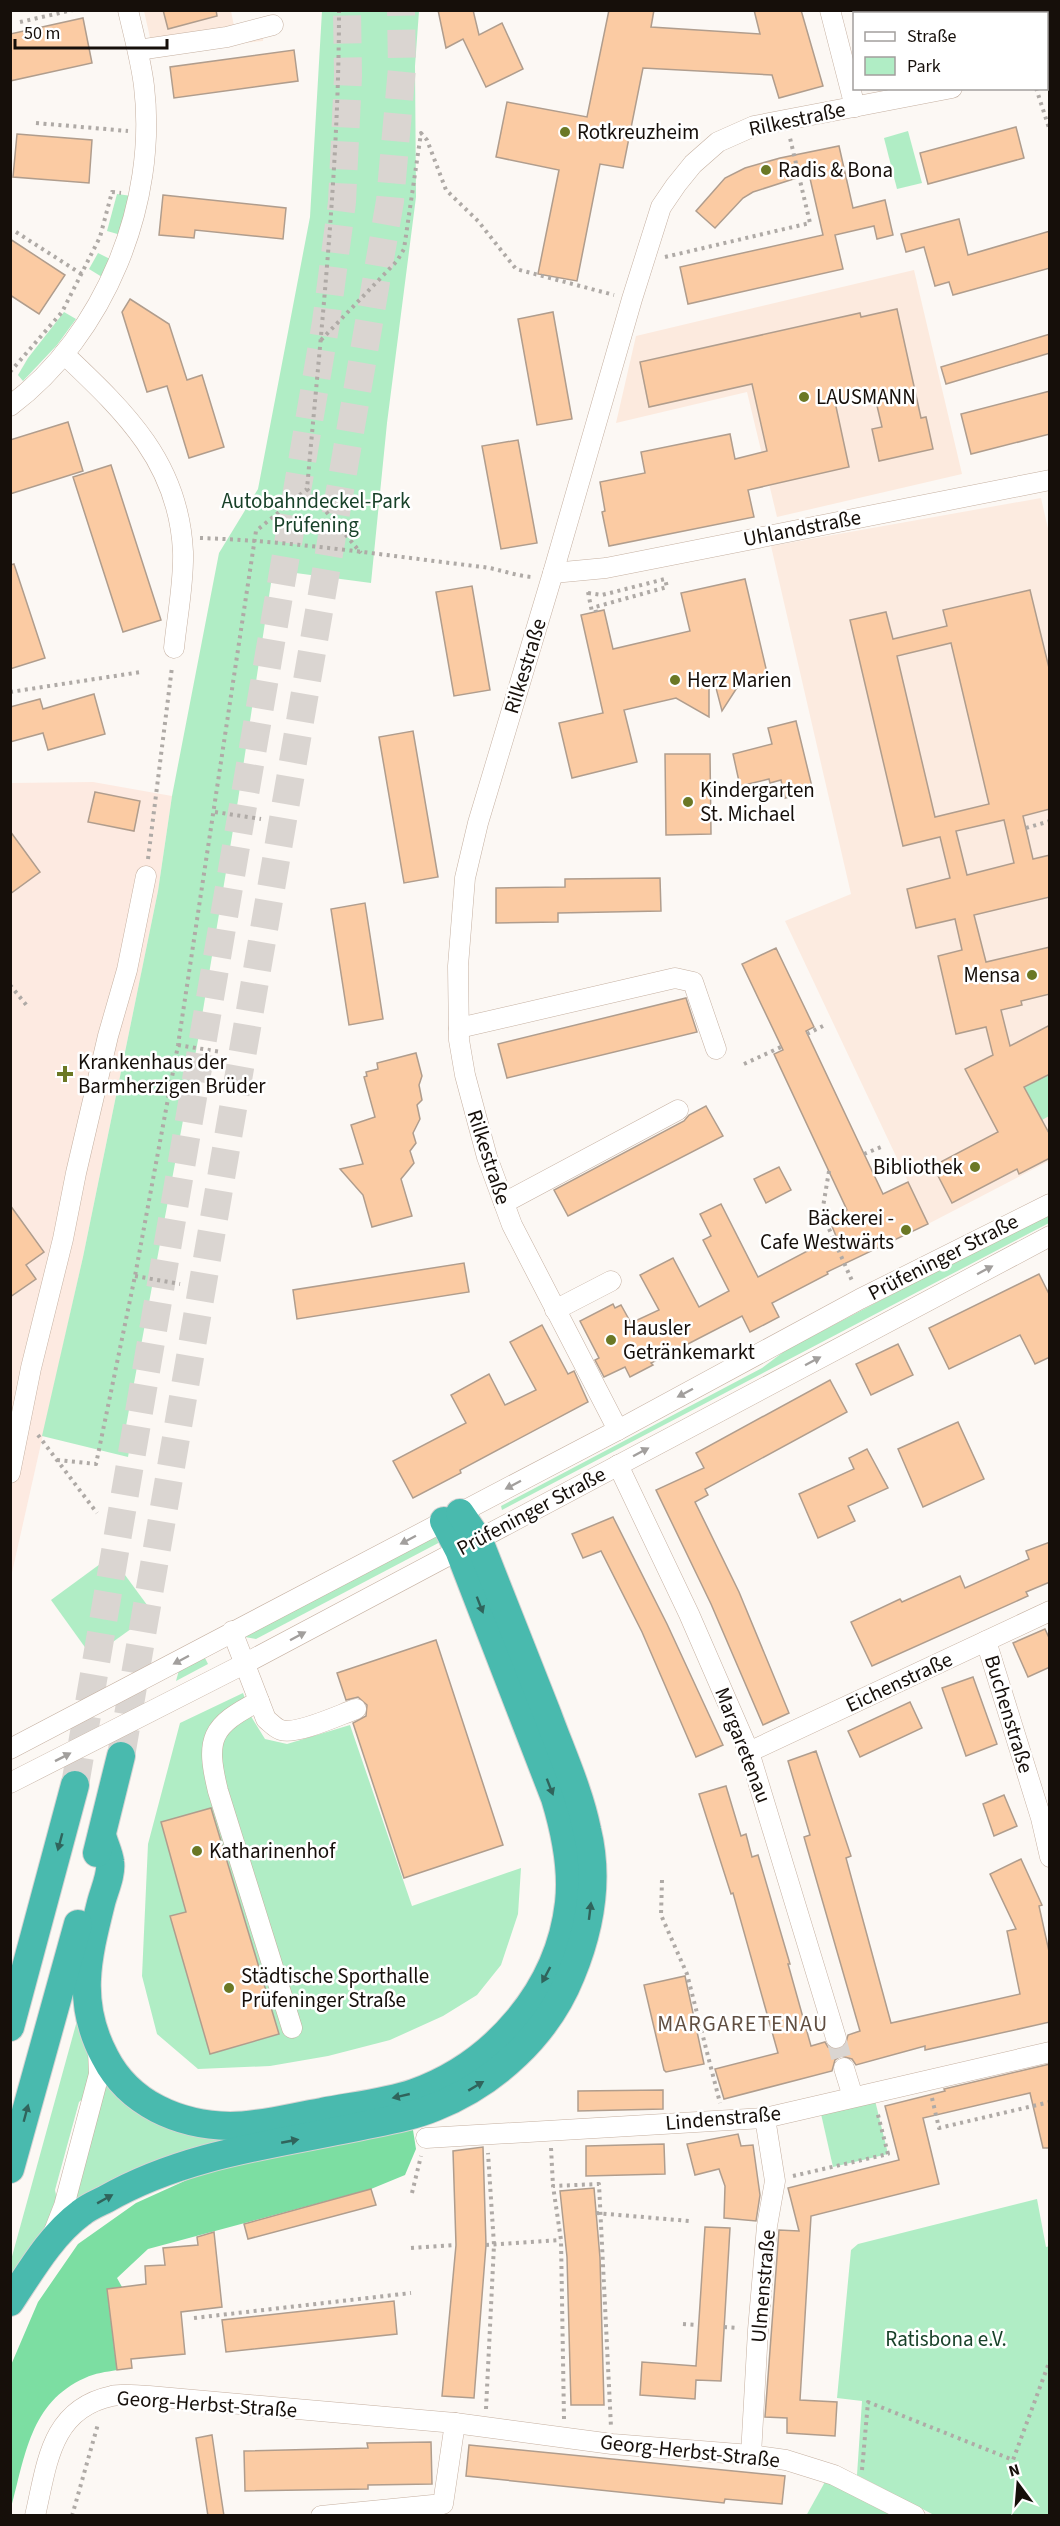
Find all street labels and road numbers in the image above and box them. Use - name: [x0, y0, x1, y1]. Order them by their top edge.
- street label: Rilkestraße: [746, 94, 848, 144]
- street label: Uhlandstraße: [741, 502, 863, 554]
- street label: Rilkestraße: [496, 615, 554, 717]
- street label: Rilkestraße: [460, 1106, 518, 1208]
- street label: Prüfeninger Straße: [863, 1206, 1023, 1308]
- street label: Prüfeninger Straße: [451, 1459, 611, 1563]
- street label: Eichenstraße: [841, 1644, 957, 1720]
- street label: Buchenstraße: [977, 1651, 1041, 1777]
- street label: Margaretenau: [707, 1683, 779, 1807]
- street label: Lindenstraße: [664, 2098, 782, 2138]
- street label: Ulmenstraße: [743, 2228, 783, 2344]
- street label: Georg-Herbst-Straße: [116, 2383, 298, 2425]
- street label: Georg-Herbst-Straße: [599, 2427, 781, 2475]

